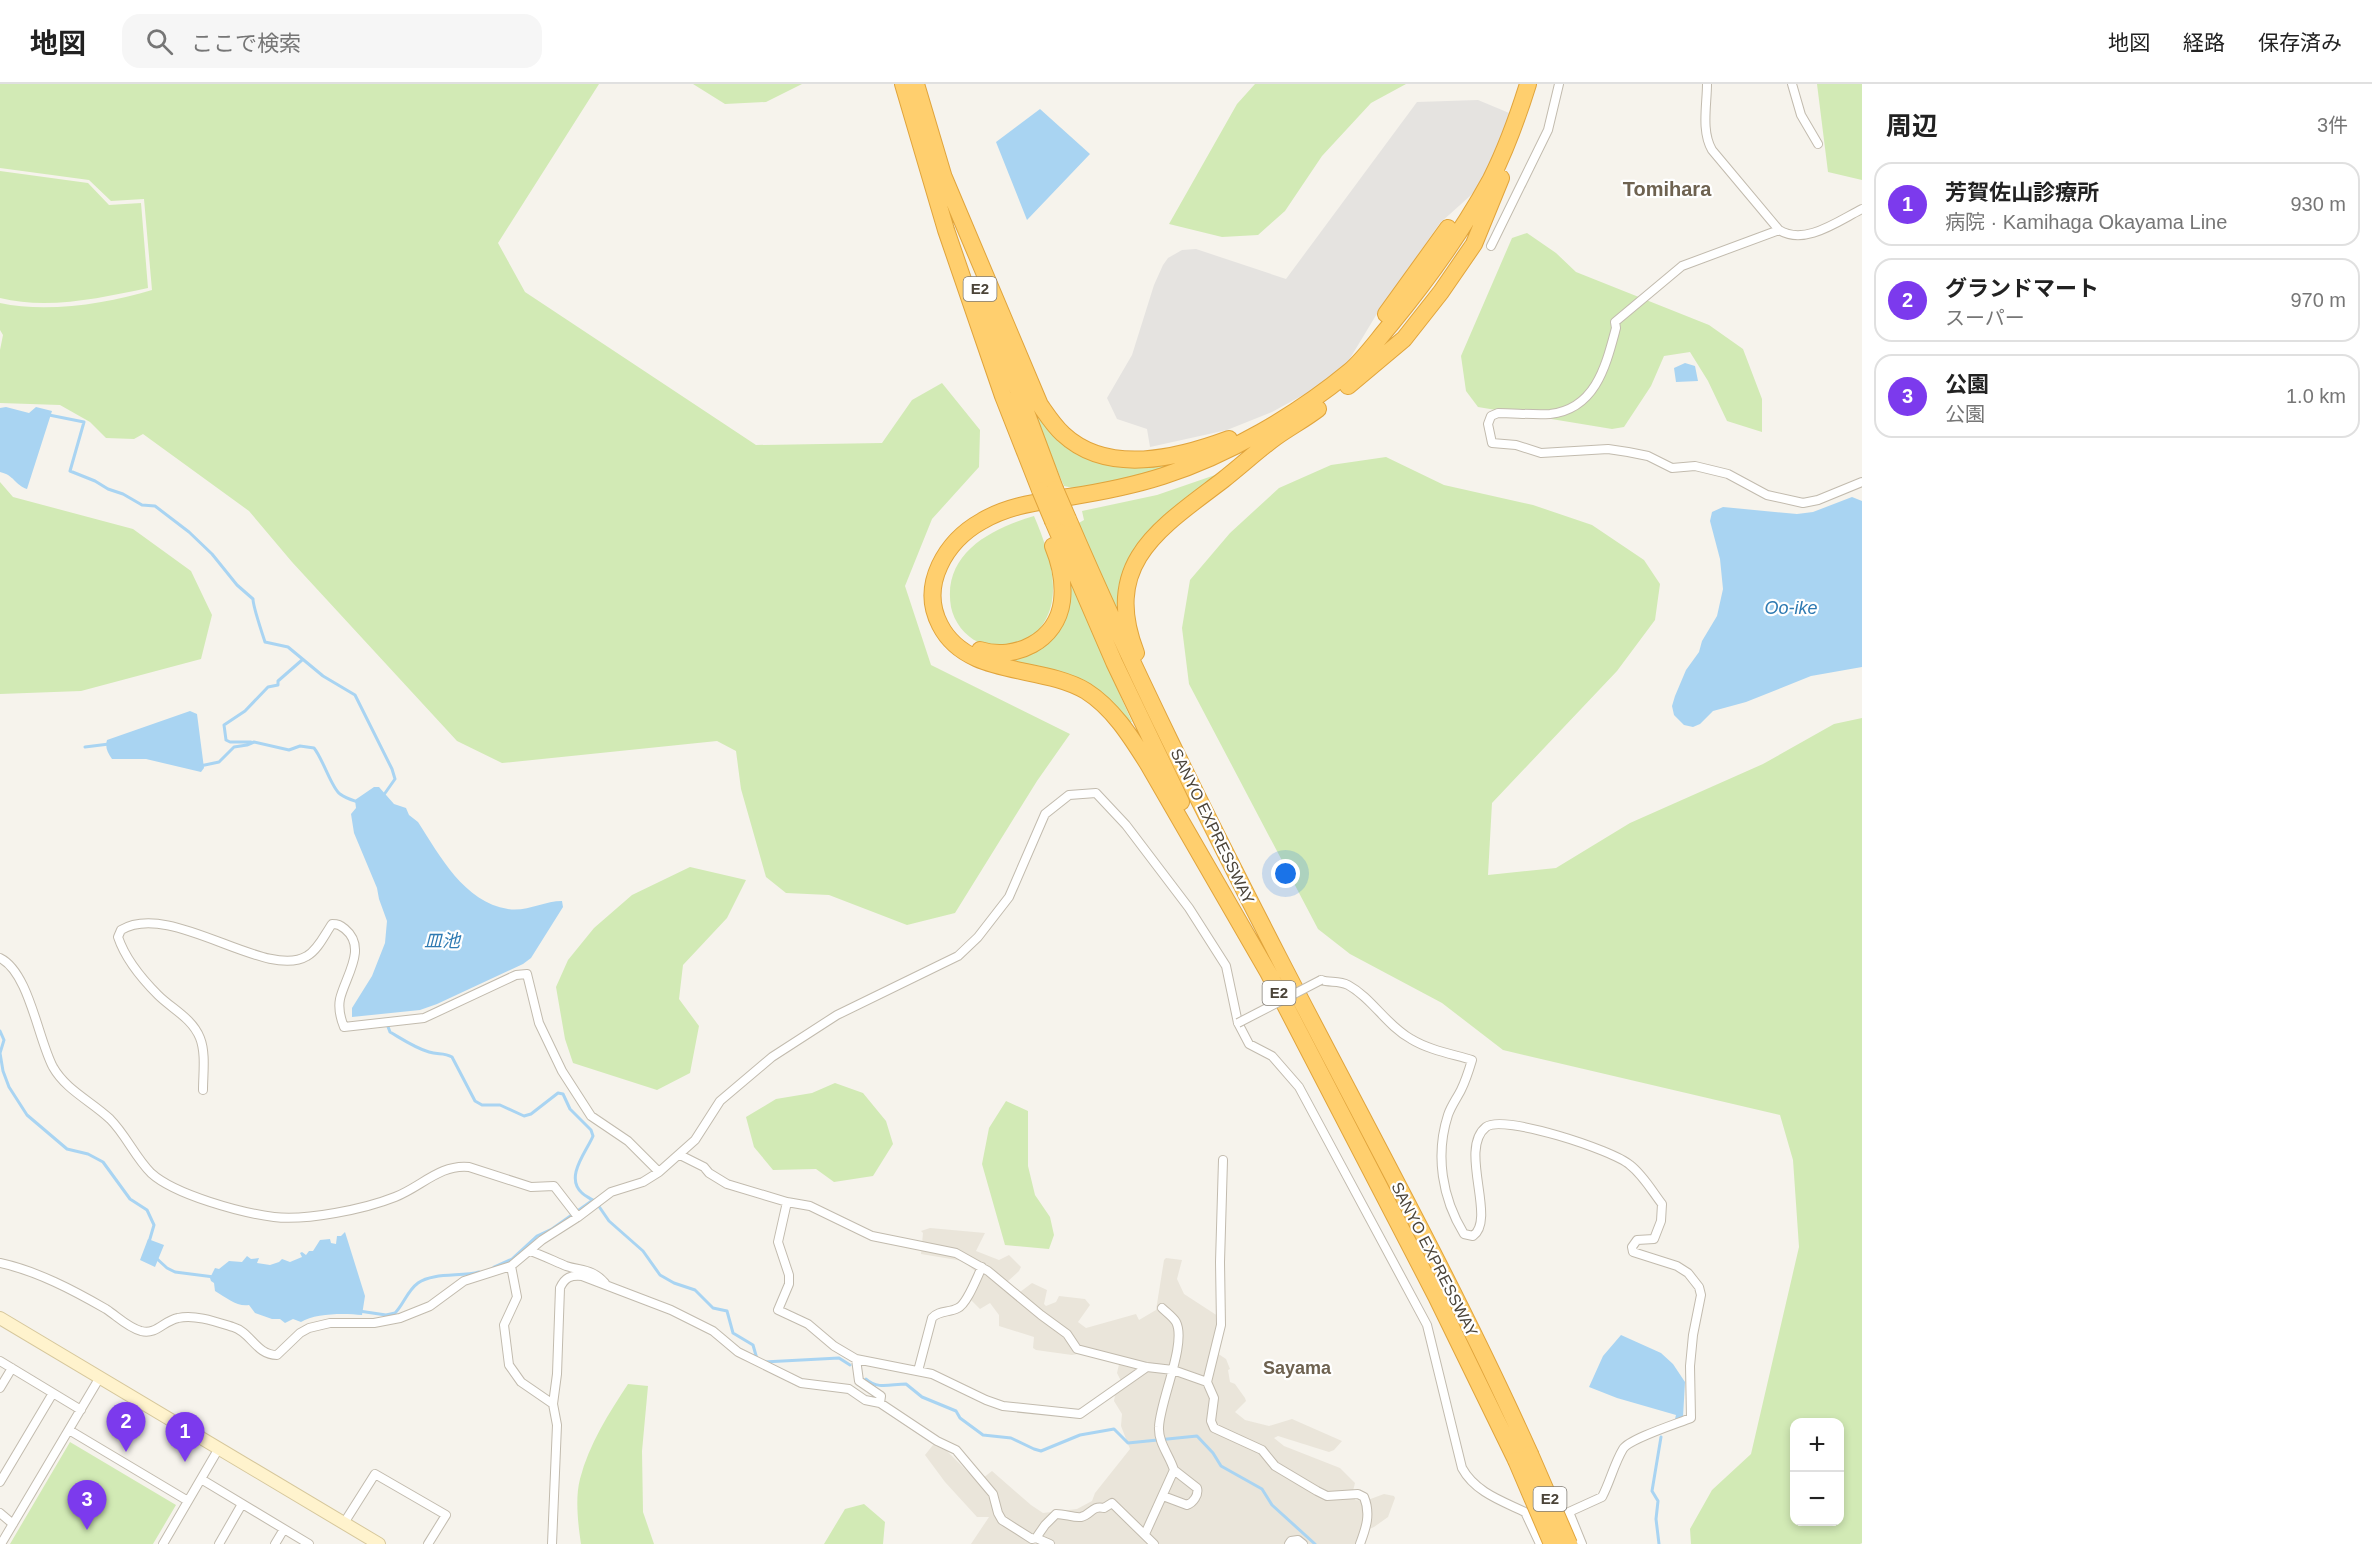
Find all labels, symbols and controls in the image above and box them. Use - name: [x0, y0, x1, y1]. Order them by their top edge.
- search box: [122, 14, 542, 68]
- icon: search: [143, 25, 176, 58]
- text: 地図: [30, 28, 86, 59]
- text: ここで検索: [191, 31, 301, 56]
- text: 地図: [2108, 31, 2150, 54]
- text: 経路: [2183, 31, 2225, 54]
- text: 保存済み: [2258, 31, 2342, 54]
- text: 周辺: [1886, 111, 1938, 141]
- text: 3件: [2317, 114, 2348, 136]
- district label: Tomihara: [1623, 178, 1712, 200]
- text: 芳賀佐山診療所: [1945, 180, 2099, 205]
- text: 1: [1902, 193, 1913, 215]
- text: 930 m: [2290, 193, 2346, 215]
- text: 病院 · Kamihaga Okayama Line: [1945, 211, 2227, 233]
- text: グランドマート: [1945, 276, 2099, 301]
- road number: E2: [964, 277, 996, 301]
- text: 2: [1902, 289, 1913, 311]
- text: 970 m: [2290, 289, 2346, 311]
- text: スーパー: [1945, 307, 2025, 329]
- text: 公園: [1945, 372, 1989, 397]
- text: 3: [1902, 385, 1913, 407]
- text: 1.0 km: [2286, 385, 2346, 407]
- text: 公園: [1945, 403, 1985, 425]
- water label: Oo-ike: [1764, 598, 1818, 618]
- street label: SANYO EXPRESSWAY: [1167, 746, 1258, 907]
- your location: [1271, 859, 1300, 888]
- water label: 皿池: [424, 931, 462, 951]
- road number: E2: [1262, 981, 1296, 1005]
- street label: SANYO EXPRESSWAY: [1388, 1179, 1481, 1339]
- district label: Sayama: [1263, 1358, 1332, 1378]
- pin: 2: [106, 1402, 146, 1452]
- pin: 1: [166, 1412, 204, 1462]
- map controls: [1790, 1418, 1844, 1526]
- button: +: [1790, 1418, 1844, 1472]
- button: −: [1790, 1472, 1844, 1526]
- pin: 3: [68, 1480, 106, 1530]
- road number: E2: [1534, 1487, 1566, 1511]

